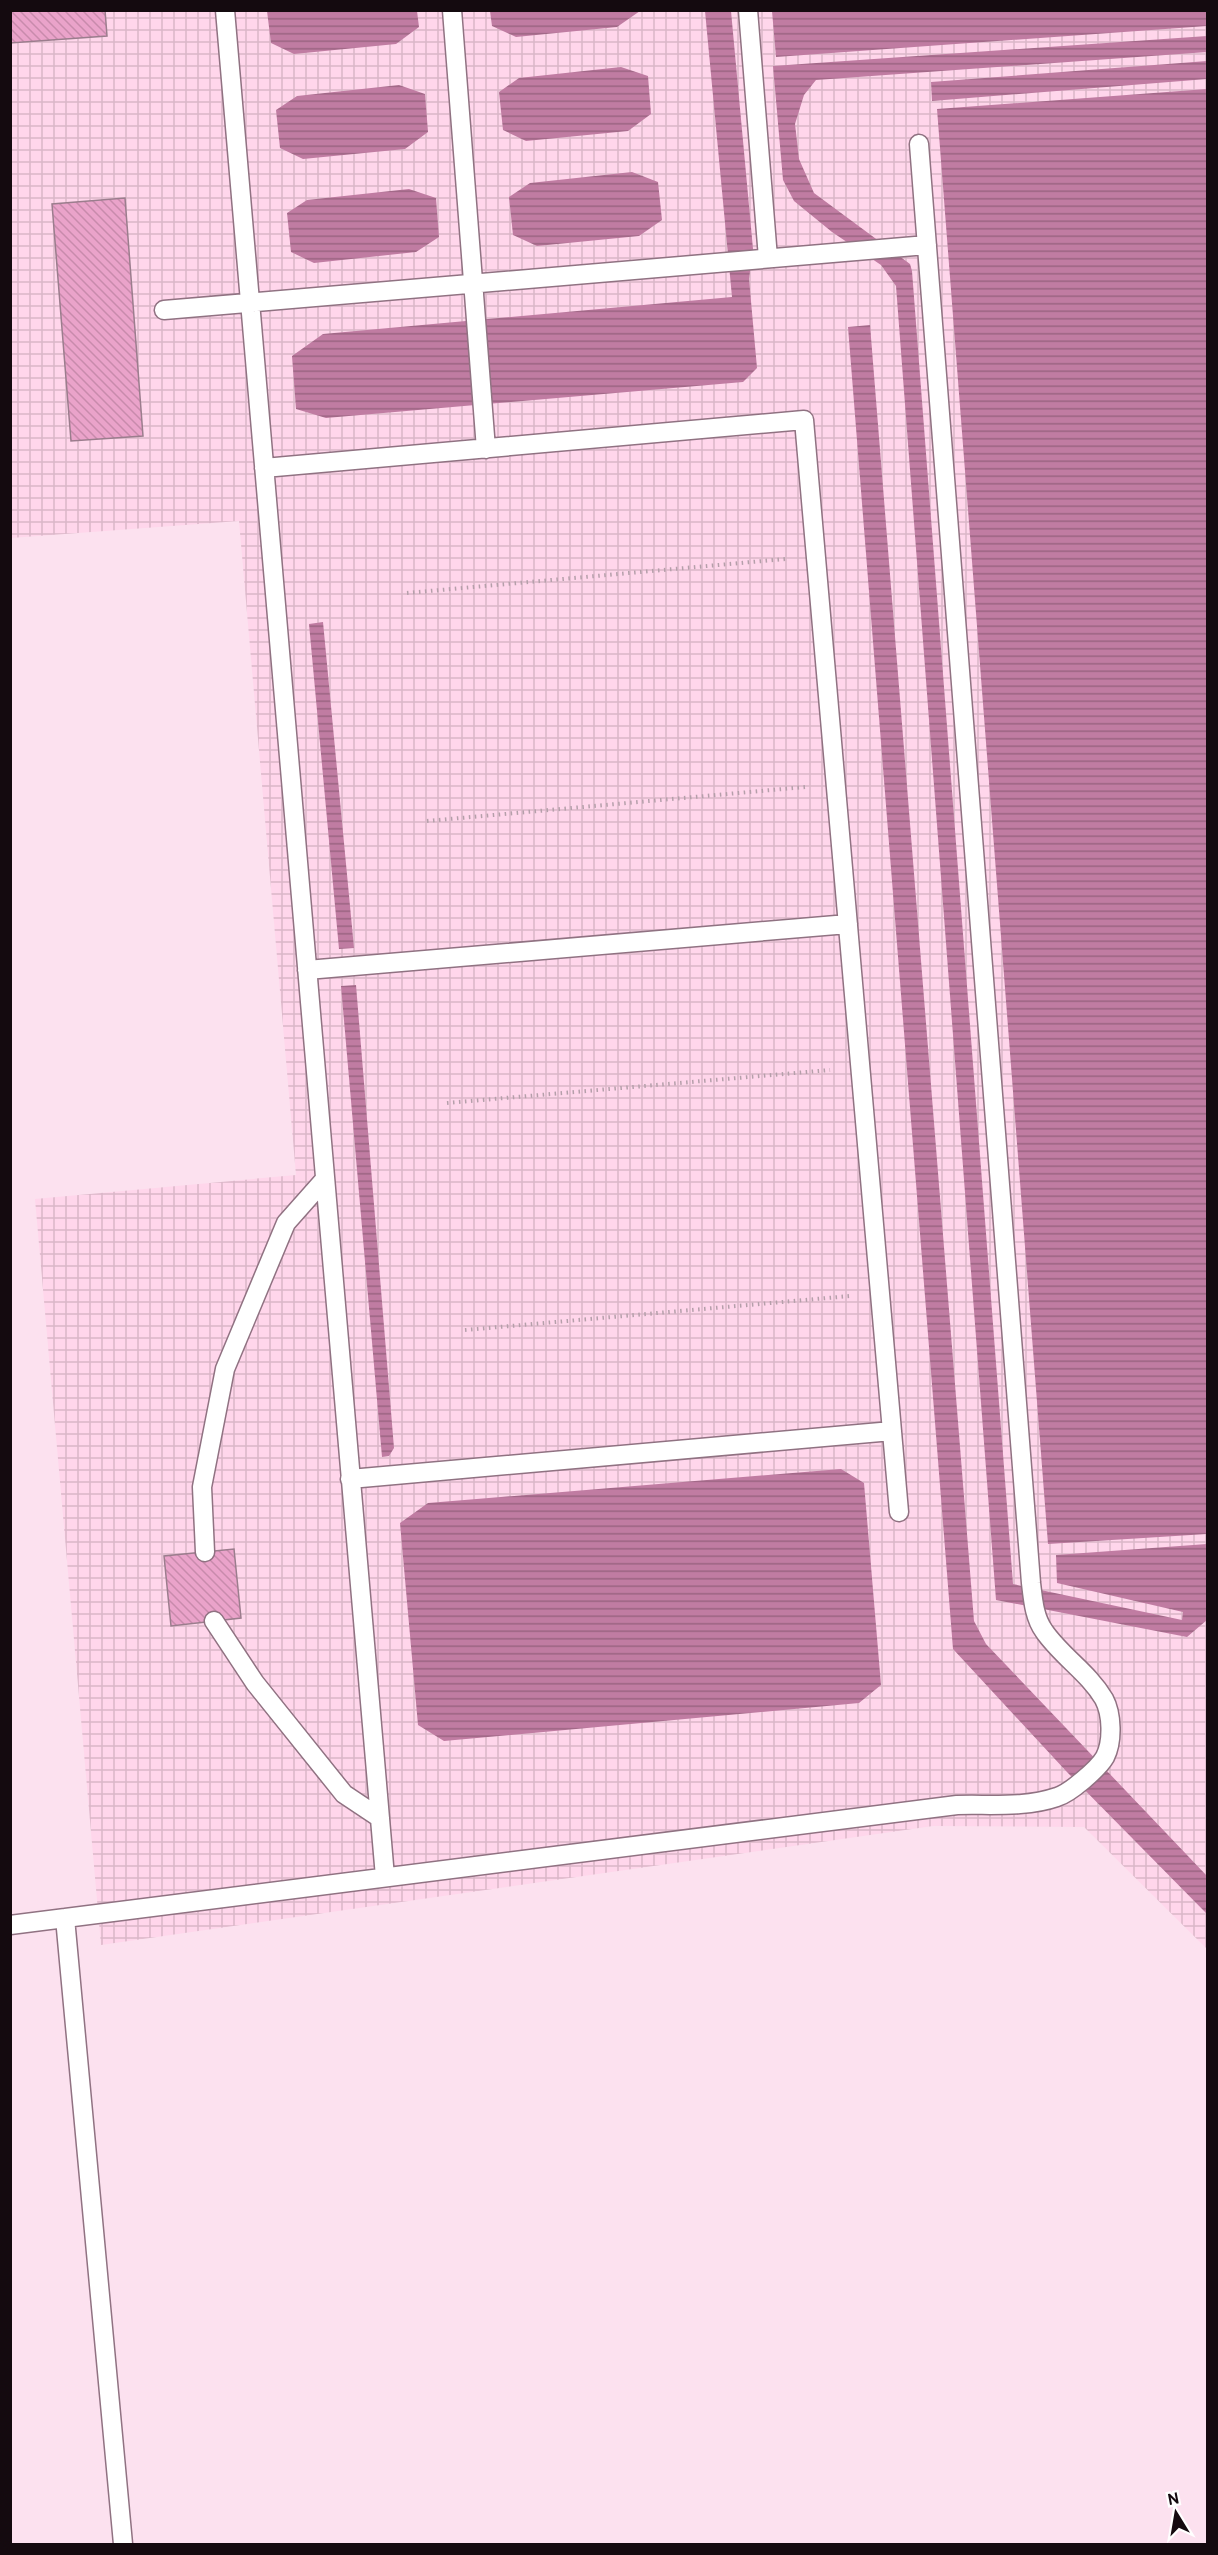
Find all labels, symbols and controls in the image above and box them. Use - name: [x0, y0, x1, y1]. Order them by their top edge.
- north arrow: [1146, 2483, 1206, 2543]
- text: N: [1166, 2489, 1181, 2511]

